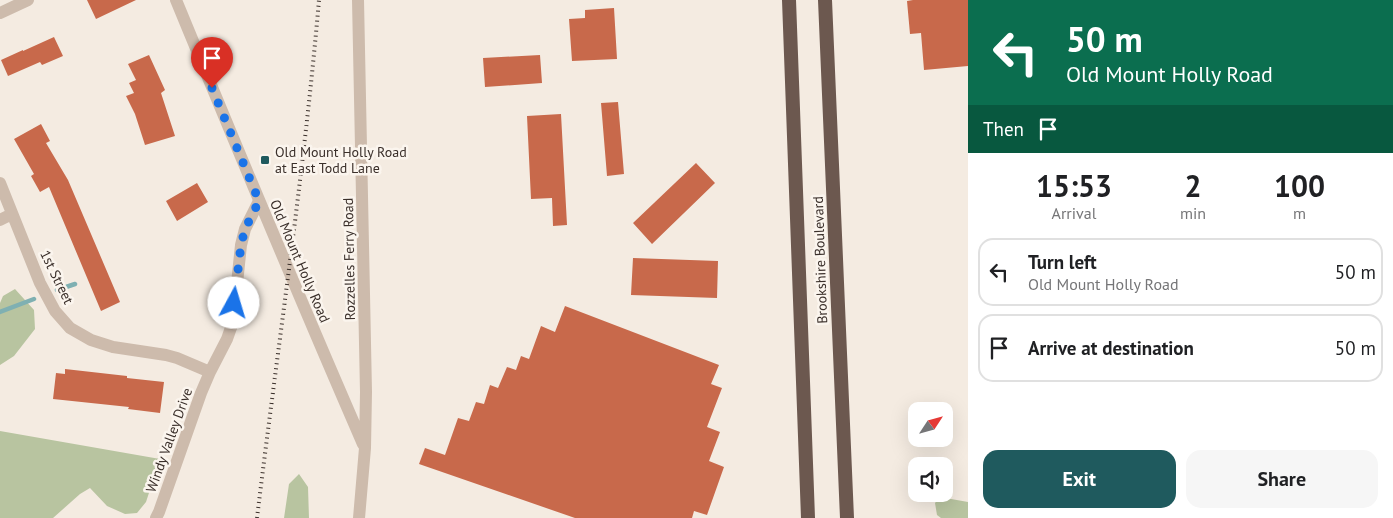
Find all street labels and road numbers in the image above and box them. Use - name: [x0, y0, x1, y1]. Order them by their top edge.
- street label: Brookshire Boulevard: [809, 196, 831, 324]
- street label: Old Mount Holly Road: [266, 197, 334, 325]
- street label: Rozzelles Ferry Road: [339, 198, 359, 320]
- street label: 1st Street: [36, 247, 78, 307]
- street label: Windy Valley Drive: [142, 385, 196, 495]

